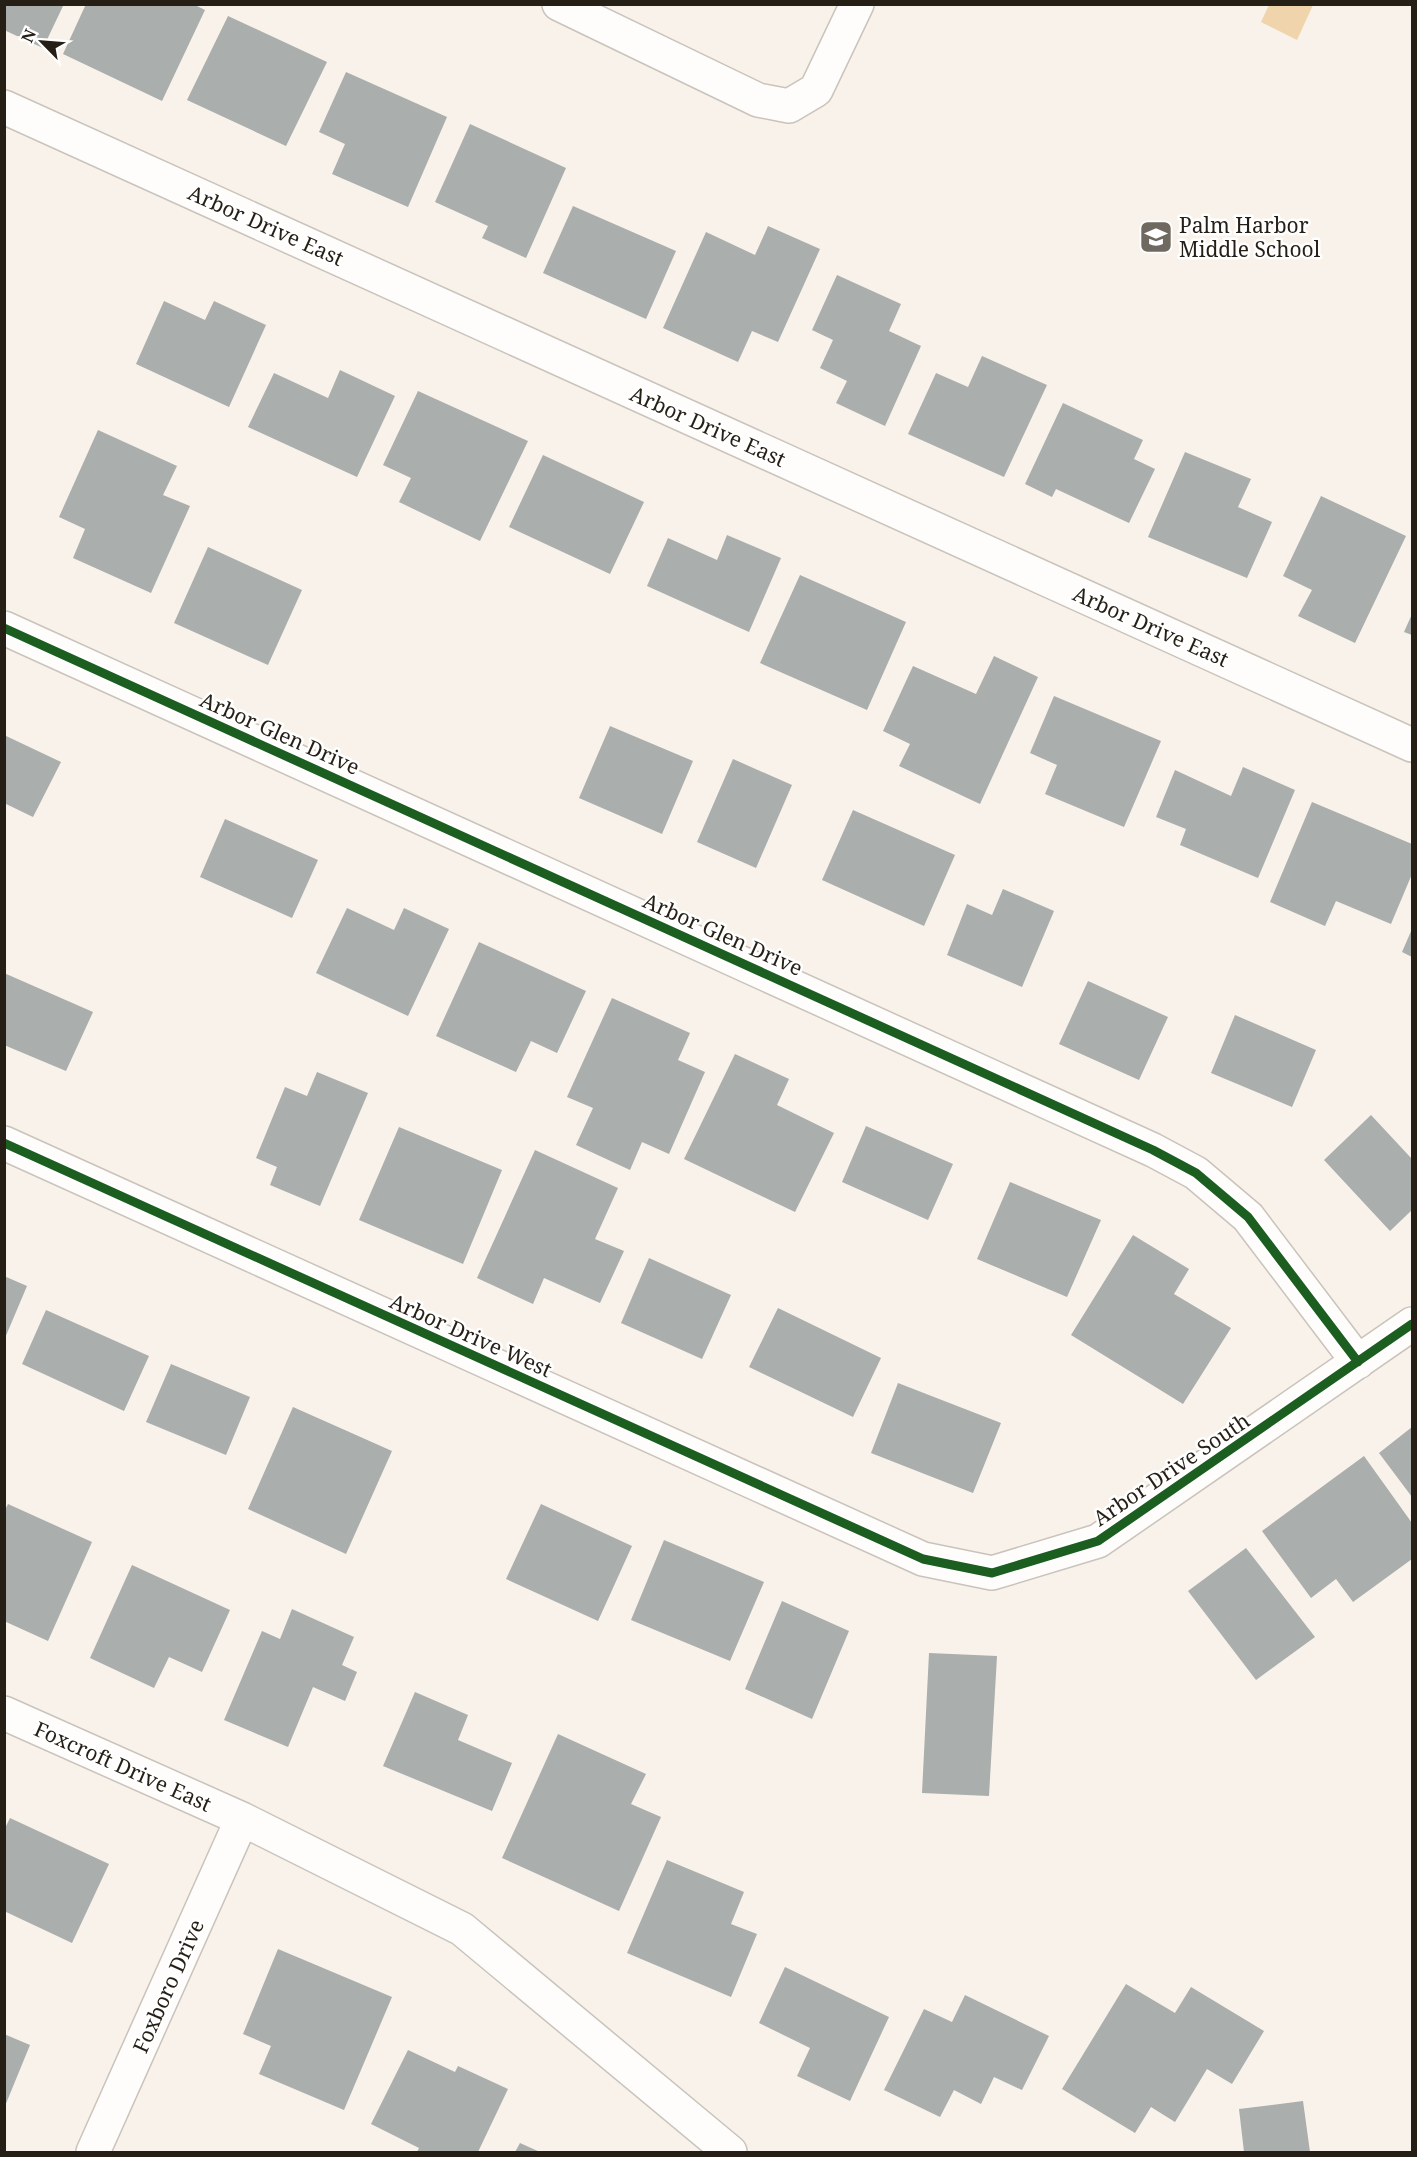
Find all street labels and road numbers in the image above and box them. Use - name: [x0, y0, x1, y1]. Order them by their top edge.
- street label: Arbor Drive East: [184, 178, 348, 272]
- street label: Arbor Drive East: [626, 379, 790, 473]
- street label: Arbor Drive East: [1069, 579, 1233, 673]
- street label: Arbor Glen Drive: [196, 685, 364, 781]
- street label: Arbor Glen Drive: [639, 886, 807, 982]
- street label: Arbor Drive West: [386, 1287, 556, 1383]
- street label: Arbor Drive South: [1087, 1406, 1255, 1532]
- street label: Foxcroft Drive East: [30, 1714, 216, 1818]
- street label: Foxboro Drive: [126, 1915, 210, 2057]

